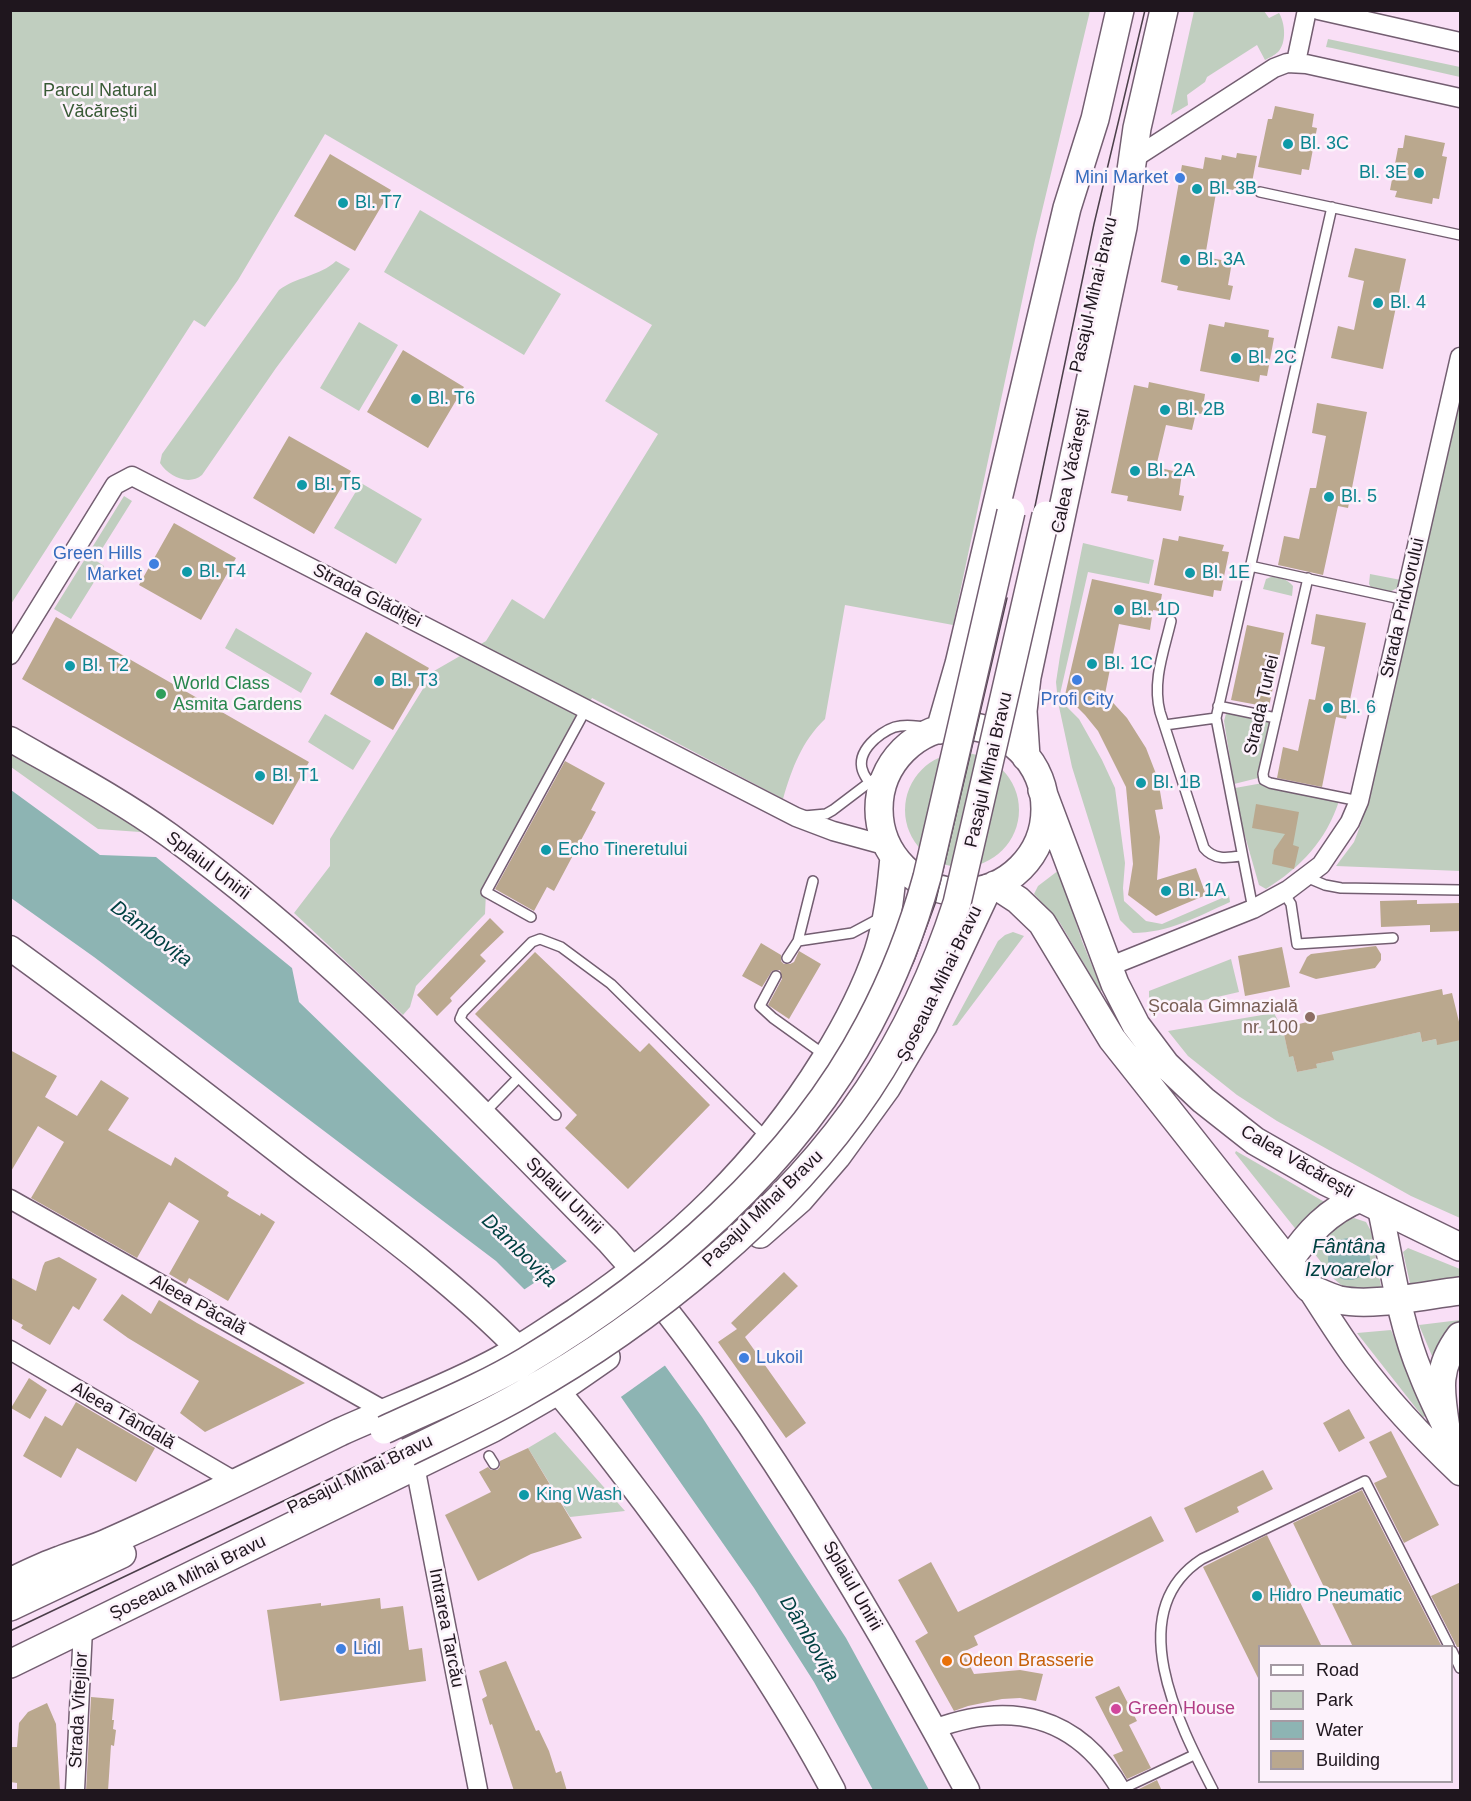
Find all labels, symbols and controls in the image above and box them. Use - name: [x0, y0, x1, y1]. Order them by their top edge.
- park label: Parcul Natural Văcărești: [43, 80, 157, 122]
- place label: Bl. 3C: [1300, 133, 1349, 155]
- marker: Bl. 3C: [1281, 137, 1295, 151]
- place label: Bl. 3E: [1359, 162, 1407, 184]
- marker: Bl. 3E: [1412, 166, 1426, 180]
- place label: Mini Market: [1075, 167, 1168, 189]
- marker: Mini Market: [1173, 171, 1187, 185]
- place label: Bl. 3B: [1209, 178, 1257, 200]
- marker: Bl. 3B: [1190, 182, 1204, 196]
- place label: Bl. T7: [355, 192, 402, 214]
- marker: Bl. T7: [336, 196, 350, 210]
- street label: Pasajul Mihai Bravu: [1066, 215, 1122, 375]
- place label: Bl. 3A: [1197, 249, 1245, 271]
- marker: Bl. 3A: [1178, 253, 1192, 267]
- place label: Bl. 4: [1390, 292, 1426, 314]
- marker: Bl. 4: [1371, 296, 1385, 310]
- place label: Bl. 2C: [1248, 347, 1297, 369]
- marker: Bl. 2C: [1229, 351, 1243, 365]
- place label: Bl. T6: [428, 388, 475, 410]
- marker: Bl. T6: [409, 392, 423, 406]
- place label: Bl. 2B: [1177, 399, 1225, 421]
- marker: Bl. 2B: [1158, 403, 1172, 417]
- street label: Calea Văcărești: [1047, 407, 1095, 535]
- place label: Bl. 2A: [1147, 460, 1195, 482]
- marker: Bl. 2A: [1128, 464, 1142, 478]
- place label: Bl. T5: [314, 474, 361, 496]
- marker: Bl. T5: [295, 478, 309, 492]
- place label: Bl. 5: [1341, 486, 1377, 508]
- marker: Bl. 5: [1322, 490, 1336, 504]
- street label: Strada Pridvorului: [1376, 536, 1430, 680]
- place label: Green Hills Market: [53, 543, 142, 586]
- marker: Green Hills Market: [147, 557, 161, 571]
- street label: Strada Glădiței: [309, 559, 425, 633]
- place label: Bl. T4: [199, 561, 246, 583]
- place label: Bl. 1E: [1202, 562, 1250, 584]
- marker: Bl. T4: [180, 565, 194, 579]
- marker: Bl. 1E: [1183, 566, 1197, 580]
- place label: Bl. 1D: [1131, 599, 1180, 621]
- marker: Bl. 1D: [1112, 603, 1126, 617]
- place label: Bl. 1C: [1104, 653, 1153, 675]
- street label: Strada Turlei: [1240, 653, 1284, 757]
- place label: Bl. T2: [82, 655, 129, 677]
- marker: Bl. 1C: [1085, 657, 1099, 671]
- marker: Bl. T2: [63, 659, 77, 673]
- place label: Bl. T3: [391, 670, 438, 692]
- place label: World Class Asmita Gardens: [173, 673, 302, 716]
- marker: Profi City: [1070, 673, 1084, 687]
- marker: Bl. T3: [372, 674, 386, 688]
- marker: World Class Asmita Gardens: [154, 687, 168, 701]
- place label: Profi City: [1040, 689, 1114, 711]
- street label: Pasajul Mihai Bravu: [961, 690, 1017, 850]
- place label: Bl. 6: [1340, 697, 1376, 719]
- marker: Bl. 6: [1321, 701, 1335, 715]
- place label: Bl. T1: [272, 765, 319, 787]
- marker: Bl. T1: [253, 769, 267, 783]
- place label: Bl. 1B: [1153, 772, 1201, 794]
- marker: Bl. 1B: [1134, 776, 1148, 790]
- street label: Splaiul Unirii: [162, 827, 254, 905]
- place label: Echo Tineretului: [558, 839, 687, 861]
- marker: Echo Tineretului: [539, 843, 553, 857]
- place label: Bl. 1A: [1178, 880, 1226, 902]
- marker: Bl. 1A: [1159, 884, 1173, 898]
- water label: Dâmbovița: [106, 896, 196, 972]
- street label: Șoseaua Mihai Bravu: [893, 902, 987, 1066]
- place label: Școala Gimnazială nr. 100: [1148, 996, 1298, 1038]
- marker: Școala Gimnazială nr. 100: [1303, 1010, 1317, 1024]
- street label: Calea Văcărești: [1237, 1121, 1357, 1203]
- street label: Pasajul Mihai Bravu: [698, 1146, 828, 1272]
- street label: Splaiul Unirii: [521, 1153, 607, 1239]
- water label: Dâmbovița: [476, 1209, 562, 1293]
- water label: Fântâna Izvoarelor: [1305, 1235, 1393, 1282]
- street label: Aleea Păcală: [146, 1270, 250, 1340]
- place label: Lukoil: [756, 1347, 803, 1369]
- marker: Lukoil: [737, 1351, 751, 1365]
- street label: Aleea Tândală: [67, 1378, 179, 1454]
- street label: Pasajul Mihai Bravu: [284, 1430, 436, 1520]
- place label: King Wash: [536, 1484, 622, 1506]
- marker: King Wash: [517, 1488, 531, 1502]
- street label: Șoseaua Mihai Bravu: [106, 1531, 270, 1625]
- street label: Splaiul Unirii: [818, 1537, 886, 1635]
- street label: Intrarea Tarcău: [424, 1567, 468, 1689]
- place label: Hidro Pneumatic: [1269, 1585, 1402, 1607]
- marker: Hidro Pneumatic: [1250, 1589, 1264, 1603]
- water label: Dâmbovița: [774, 1592, 844, 1686]
- place label: Lidl: [353, 1638, 381, 1660]
- marker: Lidl: [334, 1642, 348, 1656]
- legend: [1258, 1645, 1453, 1783]
- place label: Odeon Brasserie: [959, 1650, 1094, 1672]
- street label: Strada Vitejilor: [65, 1651, 93, 1769]
- marker: Odeon Brasserie: [940, 1654, 954, 1668]
- text: Road: [1316, 1660, 1359, 1680]
- text: Park: [1316, 1690, 1353, 1710]
- place label: Green House: [1128, 1698, 1235, 1720]
- marker: Green House: [1109, 1702, 1123, 1716]
- text: Water: [1316, 1720, 1363, 1740]
- text: Building: [1316, 1750, 1380, 1770]

